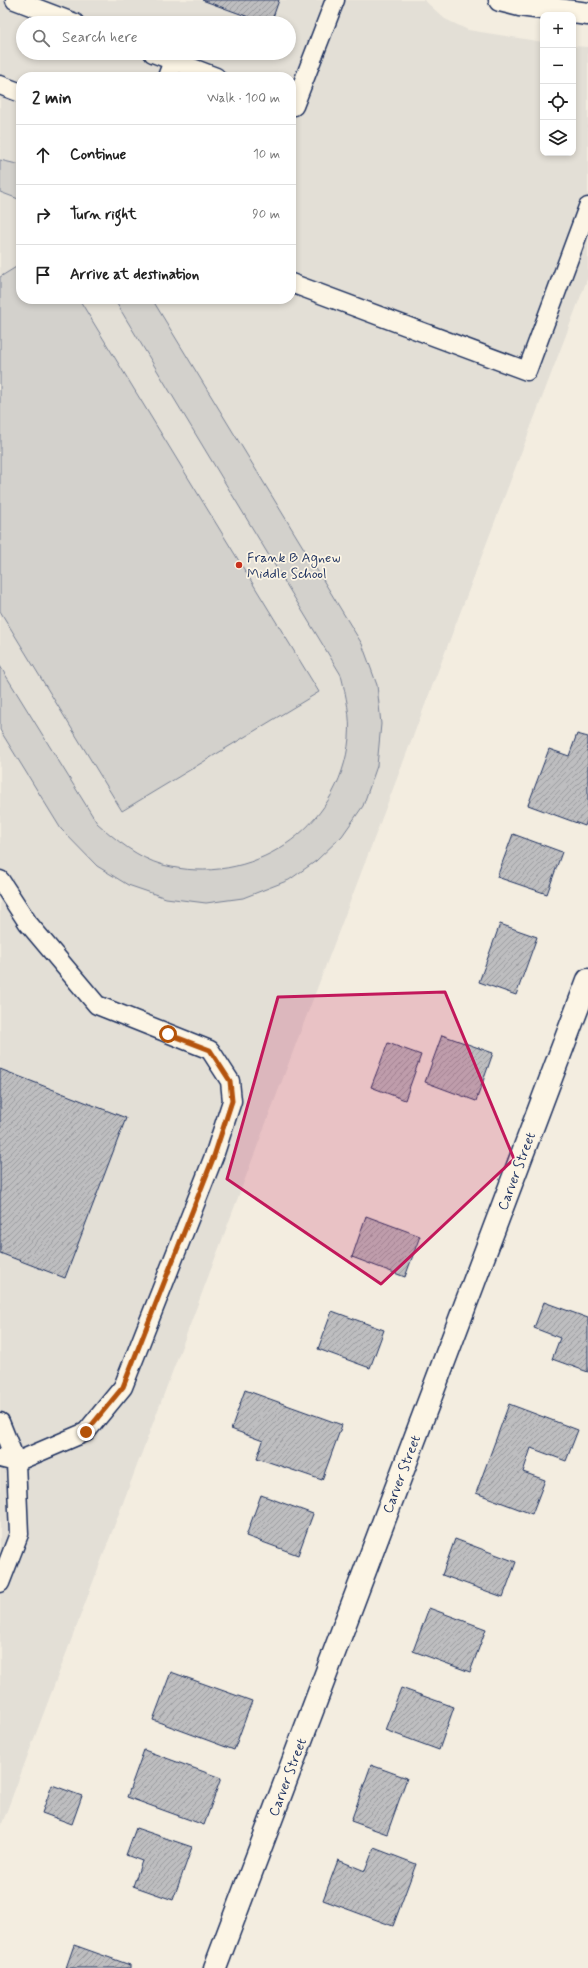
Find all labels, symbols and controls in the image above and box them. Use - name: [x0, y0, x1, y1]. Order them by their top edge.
- map controls: [540, 12, 576, 156]
- button: +: [540, 12, 576, 48]
- search box: [16, 16, 296, 60]
- icon: search: [30, 27, 52, 49]
- text: Search here: [62, 28, 138, 48]
- button: −: [540, 48, 576, 84]
- button: locate: [540, 84, 576, 120]
- text: 2 min: [32, 87, 72, 109]
- text: Walk · 100 m: [207, 90, 280, 107]
- button: layers: [540, 120, 576, 156]
- icon: ahead: [32, 144, 54, 166]
- text: Continue: [70, 145, 126, 165]
- text: 10 m: [253, 146, 280, 163]
- icon: right: [32, 204, 54, 226]
- text: Turn right: [70, 205, 137, 225]
- text: 90 m: [252, 206, 280, 223]
- icon: arrive: [32, 264, 54, 286]
- text: Arrive at destination: [70, 265, 199, 285]
- place label: Frank B Agnew Middle School: [247, 549, 340, 583]
- marker: Frank B Agnew Middle School: [234, 560, 244, 570]
- route start: [159, 1025, 177, 1043]
- street label: Carver Street: [494, 1130, 540, 1213]
- route end: [77, 1423, 95, 1441]
- street label: Carver Street: [379, 1433, 425, 1516]
- street label: Carver Street: [265, 1736, 311, 1819]

